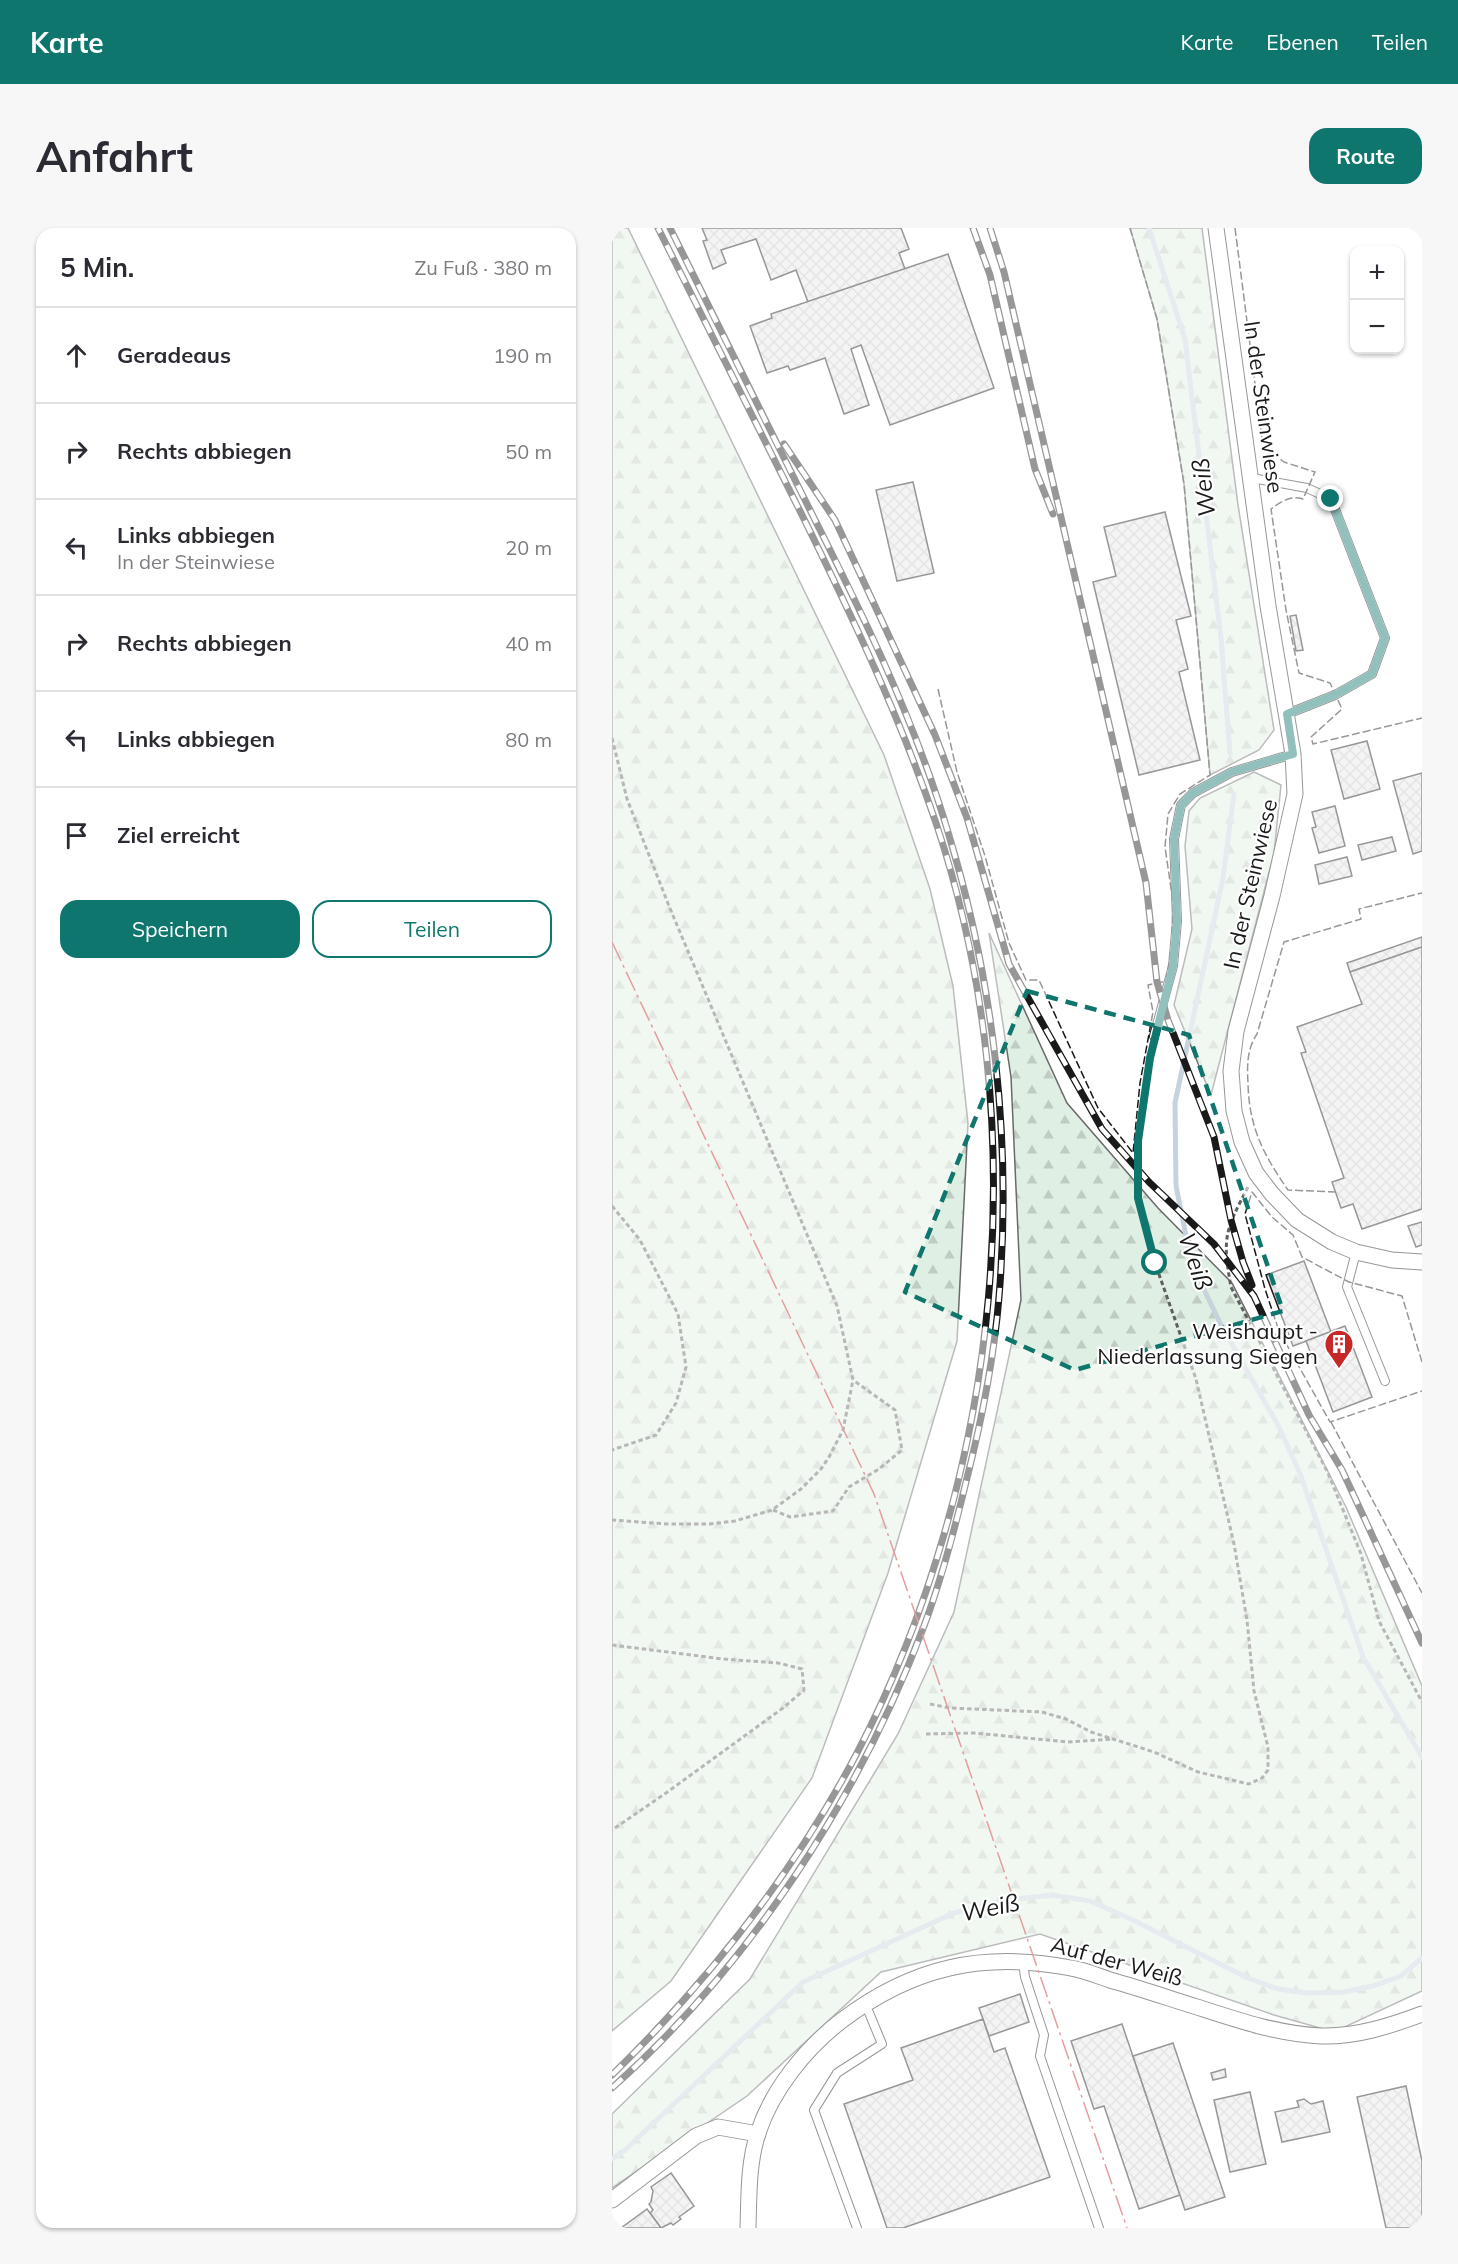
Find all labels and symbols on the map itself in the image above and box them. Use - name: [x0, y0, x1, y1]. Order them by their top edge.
- street label: In der Steinwiese: [1238, 319, 1290, 495]
- water label: Weiß: [1185, 457, 1221, 519]
- route end: [1317, 485, 1343, 511]
- street label: In der Steinwiese: [1217, 796, 1283, 972]
- water label: Weiß: [1172, 1228, 1220, 1294]
- route start: [1141, 1249, 1167, 1275]
- place label: Weishaupt - Niederlassung Siegen: [1097, 1317, 1318, 1370]
- building icon: Weishaupt - Niederlassung Siegen: [1323, 1328, 1355, 1370]
- water label: Weiß: [958, 1887, 1022, 1927]
- street label: Auf der Weiß: [1048, 1930, 1186, 1992]

